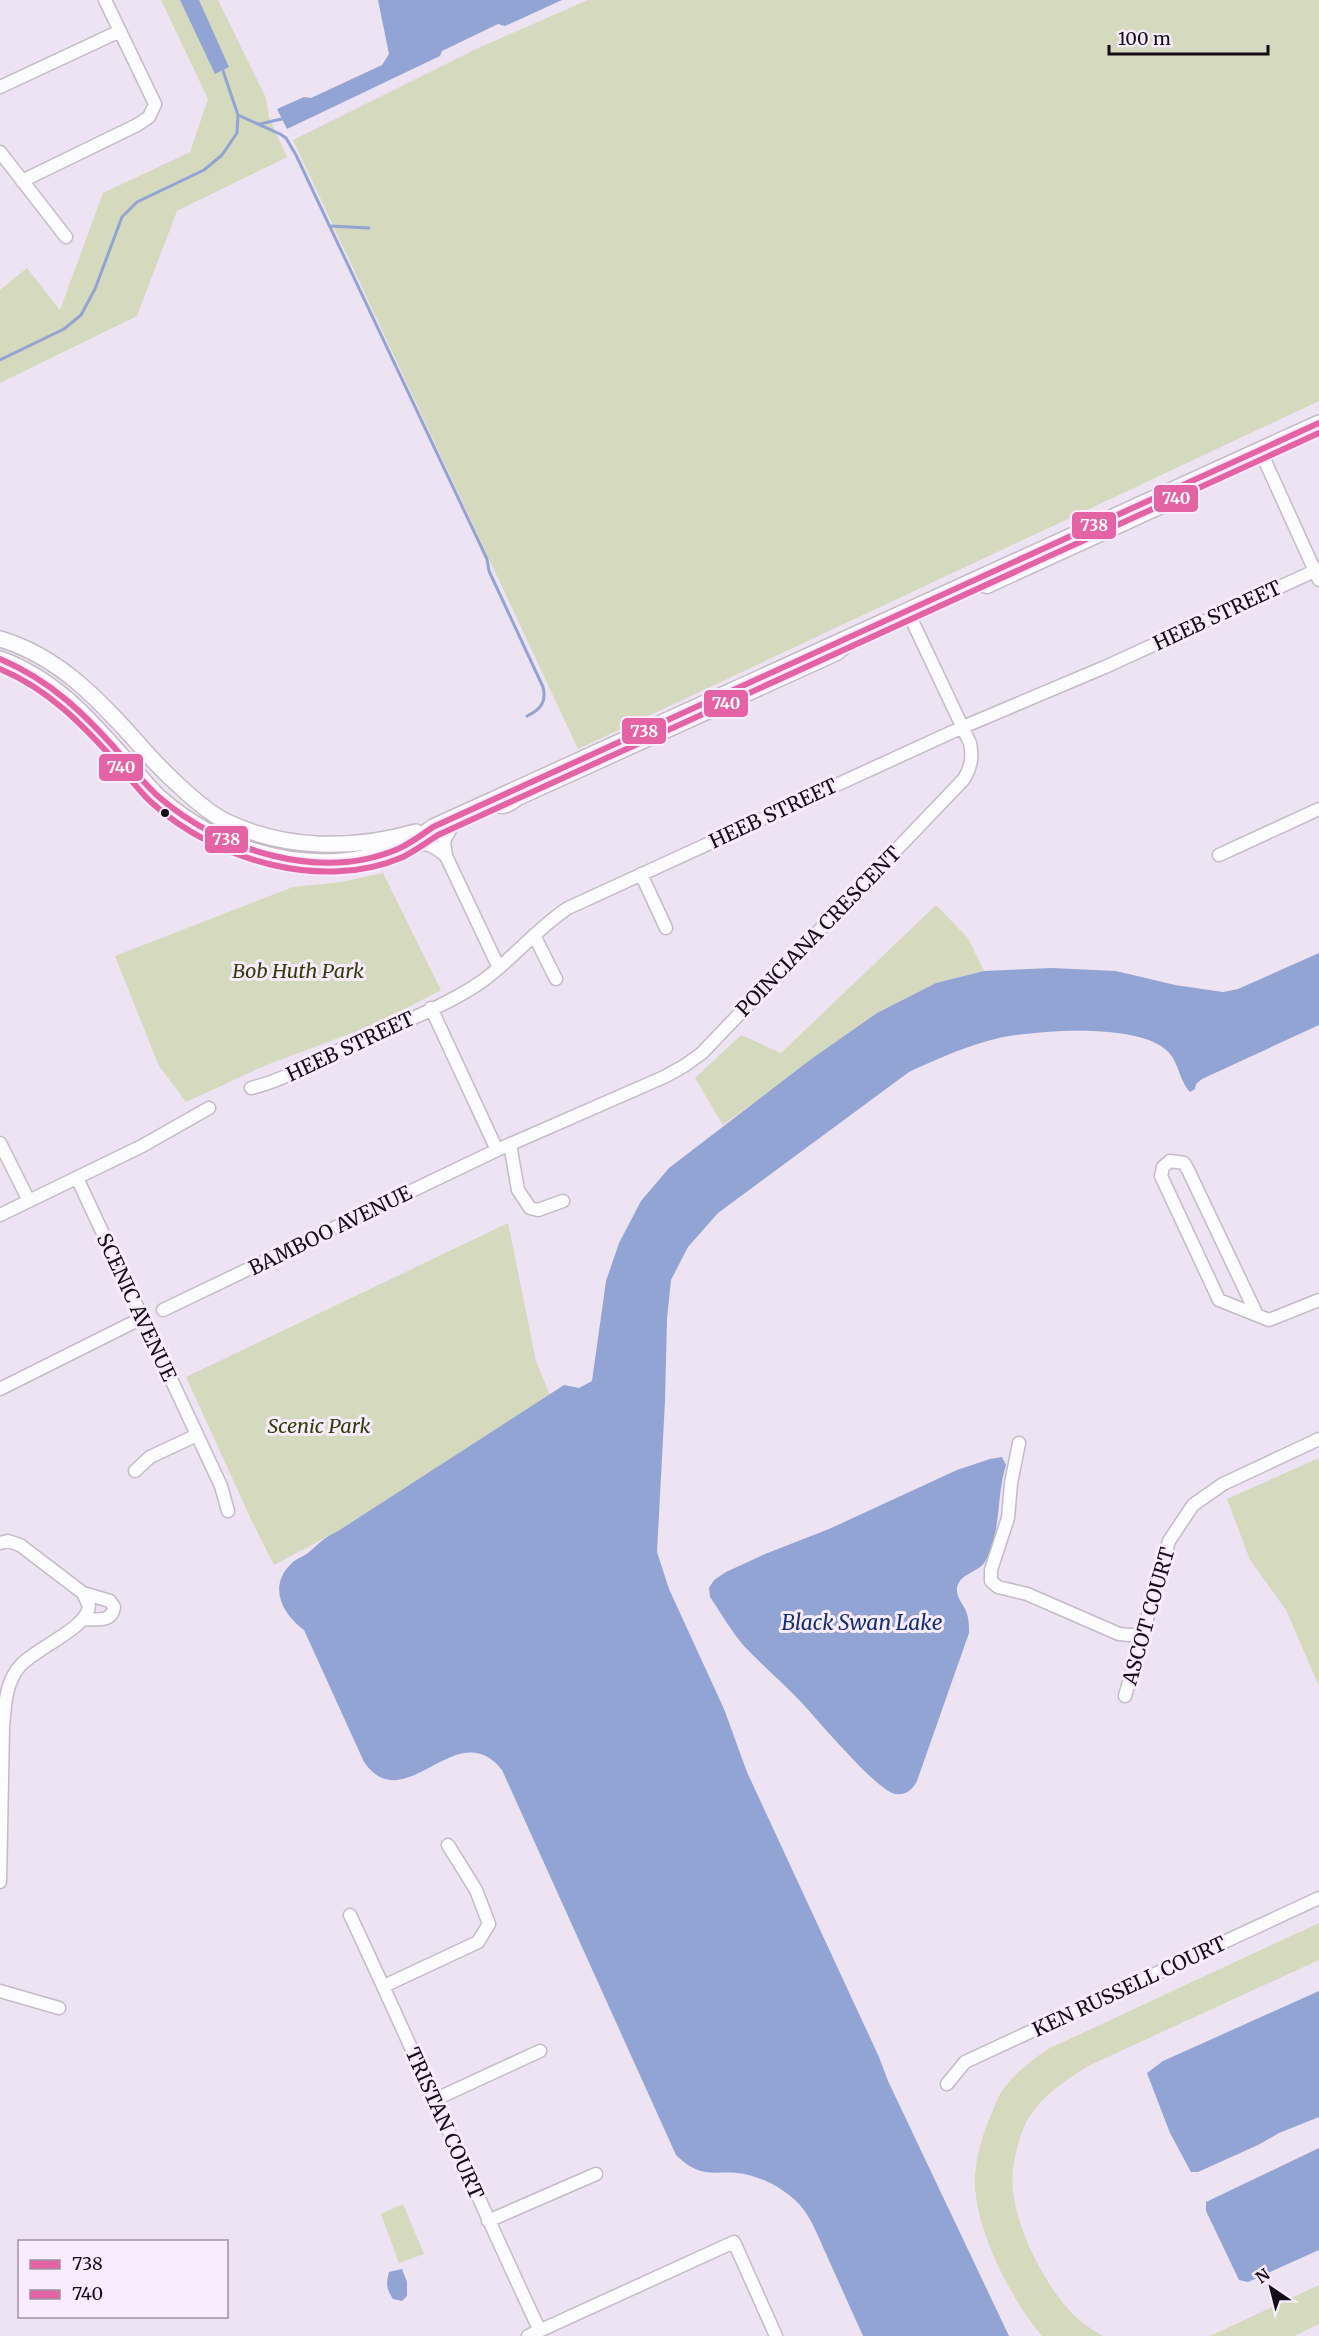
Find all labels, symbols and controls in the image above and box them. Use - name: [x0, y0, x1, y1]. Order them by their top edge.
- scale bar: [1109, 18, 1268, 56]
- text: 100 m: [1118, 27, 1171, 50]
- line badge: 740: [1153, 484, 1199, 513]
- text: 740: [1162, 488, 1190, 508]
- line badge: 738: [1071, 511, 1117, 540]
- text: 738: [1080, 515, 1108, 535]
- street label: HEEB STREET: [1149, 574, 1285, 656]
- line badge: 740: [703, 689, 749, 718]
- text: 740: [712, 693, 740, 713]
- line badge: 738: [621, 717, 667, 745]
- text: 738: [630, 721, 658, 741]
- line badge: 740: [98, 753, 144, 782]
- text: 740: [107, 757, 135, 777]
- street label: HEEB STREET: [705, 772, 841, 854]
- unlabelled marker: [159, 807, 171, 819]
- line badge: 738: [204, 825, 249, 854]
- text: 738: [212, 829, 240, 849]
- street label: POINCIANA CRESCENT: [730, 841, 906, 1021]
- park label: Bob Huth Park: [232, 958, 364, 983]
- street label: HEEB STREET: [282, 1005, 418, 1087]
- street label: BAMBOO AVENUE: [244, 1180, 416, 1280]
- street label: SCENIC AVENUE: [92, 1229, 182, 1385]
- park label: Scenic Park: [268, 1413, 370, 1438]
- street label: ASCOT COURT: [1116, 1544, 1180, 1689]
- water label: Black Swan Lake: [782, 1609, 942, 1636]
- street label: KEN RUSSELL COURT: [1028, 1930, 1230, 2042]
- street label: TRISTAN COURT: [400, 2043, 490, 2203]
- legend: [18, 2240, 228, 2318]
- text: 738: [72, 2252, 103, 2275]
- north arrow: [1241, 2258, 1301, 2318]
- text: N: [1251, 2264, 1274, 2288]
- text: 740: [72, 2282, 103, 2305]

